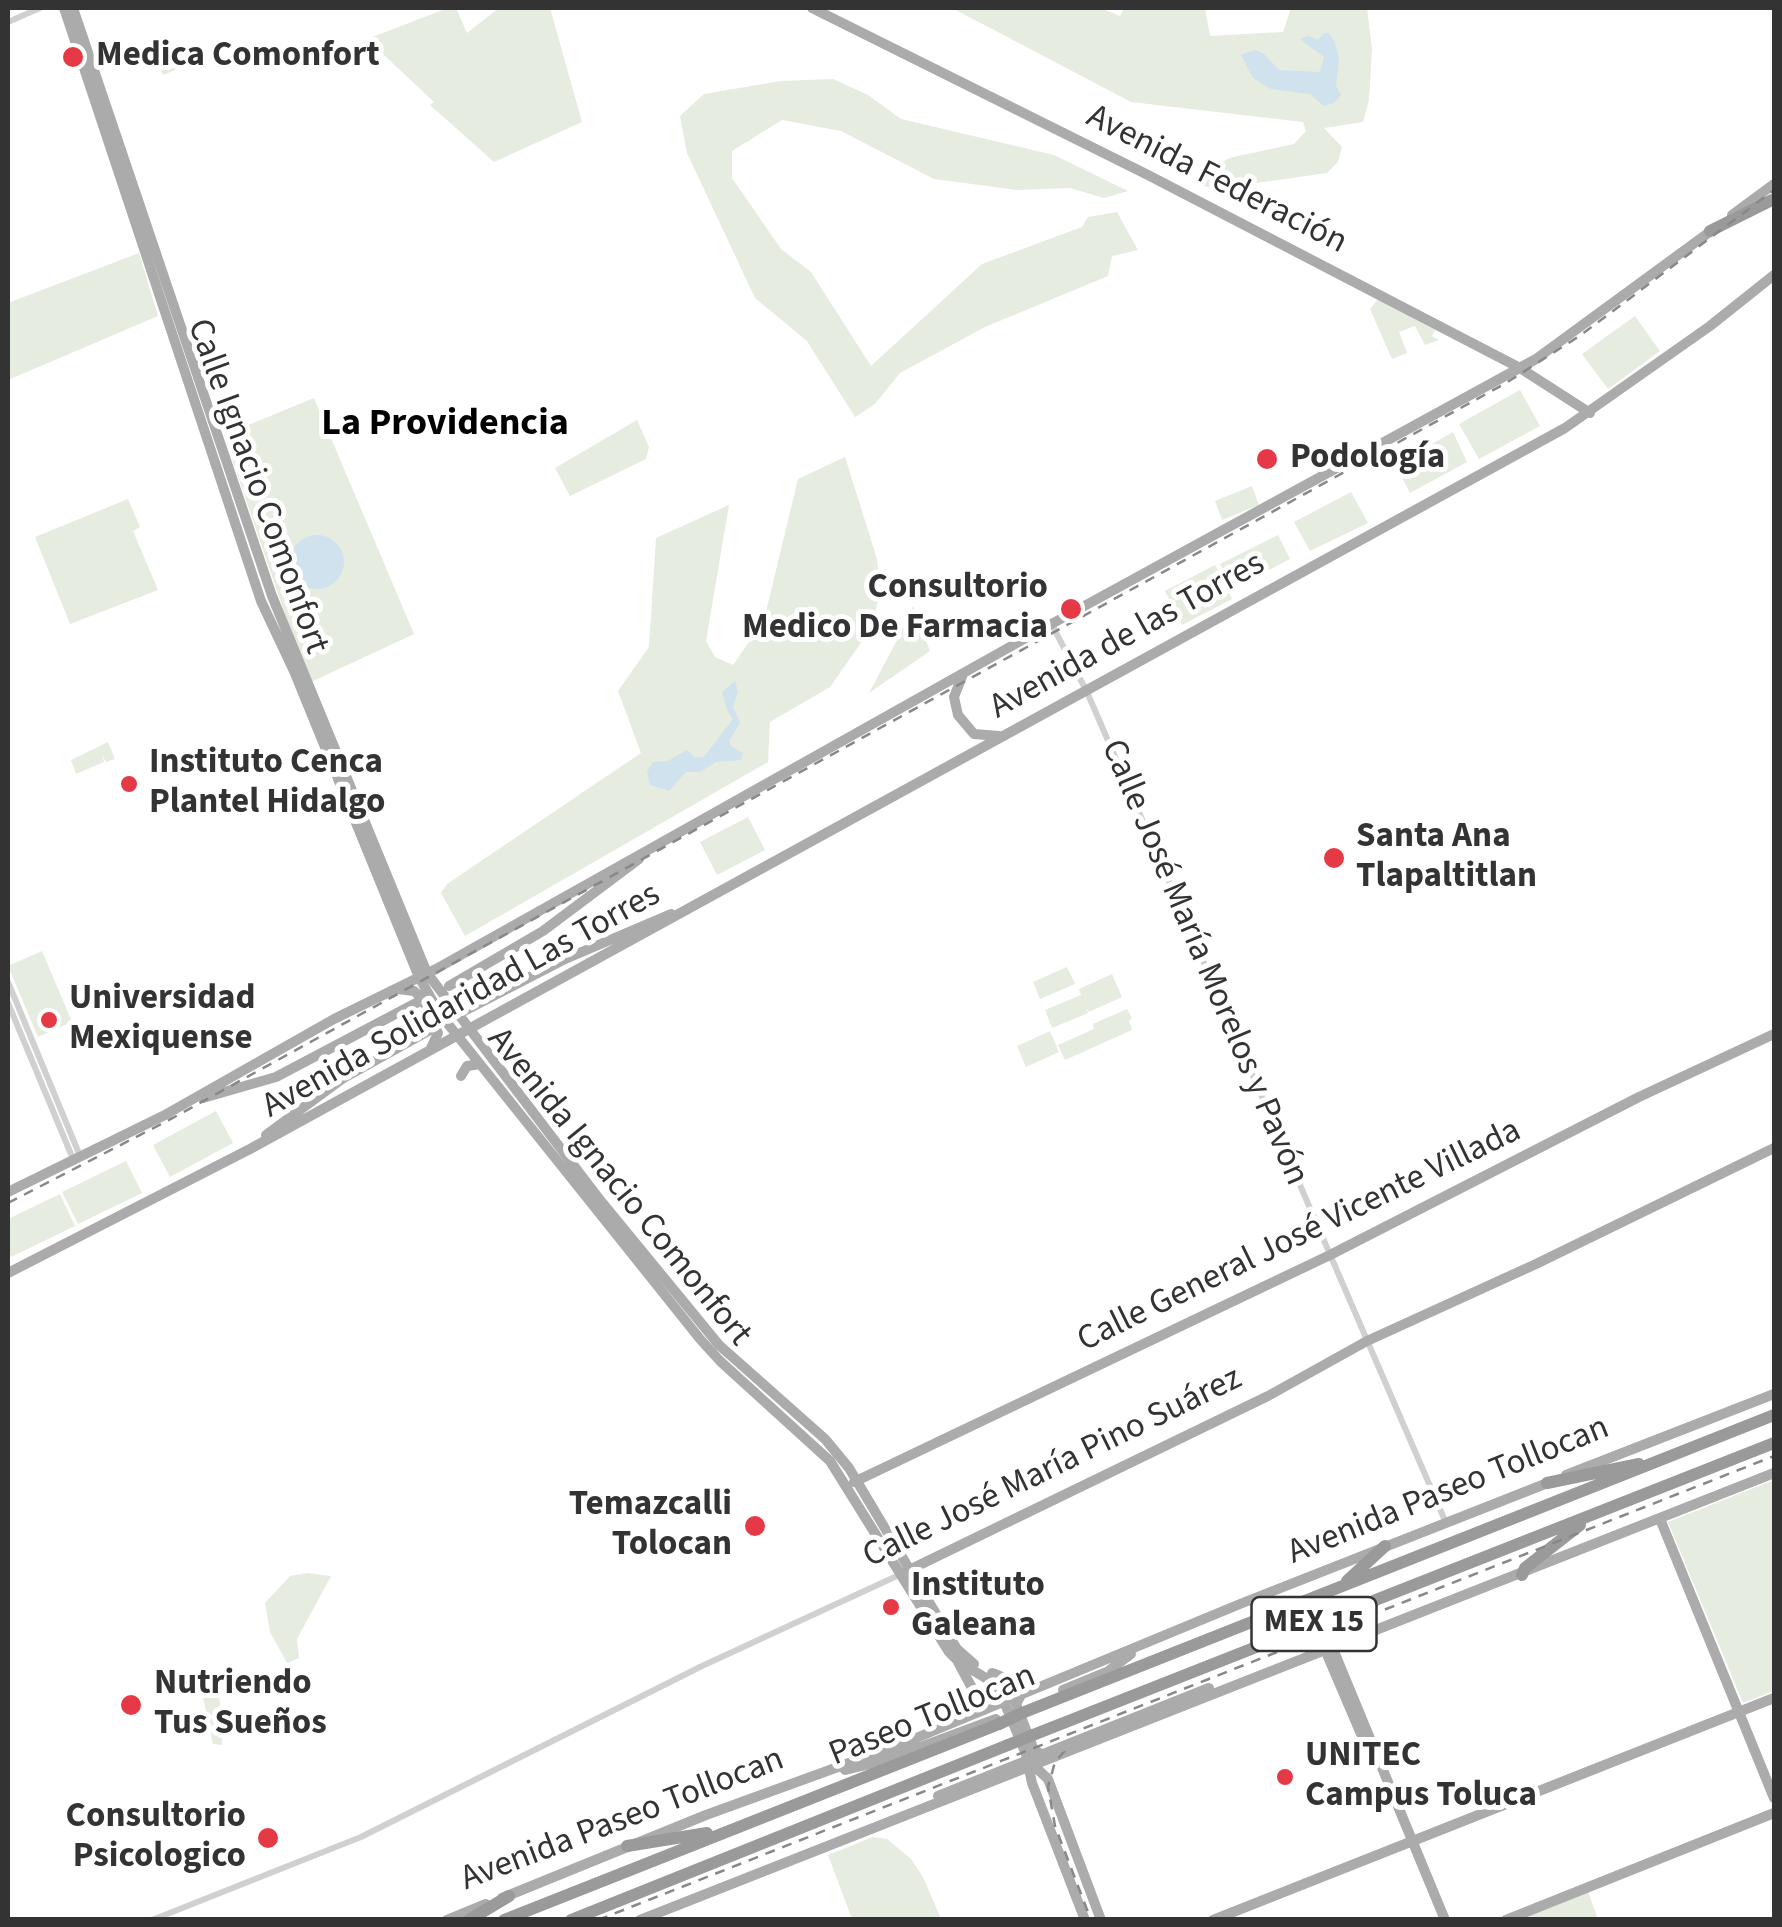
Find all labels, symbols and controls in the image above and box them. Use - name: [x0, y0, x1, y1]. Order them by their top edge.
- place label: Medica Comonfort: [96, 36, 380, 78]
- marker: Medica Comonfort: [60, 44, 86, 70]
- street label: Avenida Federación: [1079, 97, 1353, 265]
- street label: Calle Ignacio Comonfort: [176, 314, 336, 660]
- district label: La Providencia: [321, 403, 569, 449]
- place label: Podología: [1290, 438, 1445, 480]
- marker: Podología: [1254, 446, 1280, 472]
- street label: Avenida de las Torres: [983, 544, 1273, 730]
- place label: Consultorio Medico De Farmacia: [742, 568, 1048, 650]
- marker: Consultorio Medico De Farmacia: [1058, 596, 1084, 622]
- street label: Calle José María Morelos y Pavón: [1090, 734, 1316, 1192]
- place label: Instituto Cenca Plantel Hidalgo: [149, 743, 385, 825]
- marker: Instituto Cenca Plantel Hidalgo: [118, 773, 140, 795]
- place label: Santa Ana Tlapaltitlan: [1356, 817, 1537, 899]
- marker: Santa Ana Tlapaltitlan: [1321, 845, 1347, 871]
- street label: Avenida Solidaridad Las Torres: [256, 875, 668, 1129]
- place label: Universidad Mexiquense: [69, 979, 255, 1061]
- marker: Universidad Mexiquense: [38, 1009, 60, 1031]
- street label: Avenida Ignacio Comonfort: [477, 1020, 759, 1356]
- street label: Calle General José Vicente Villada: [1071, 1111, 1529, 1363]
- street label: Calle José María Pino Suárez: [857, 1359, 1249, 1579]
- street label: Avenida Paseo Tollocan: [1282, 1408, 1616, 1576]
- place label: Temazcalli Tolocan: [569, 1485, 732, 1567]
- marker: Temazcalli Tolocan: [742, 1513, 768, 1539]
- place label: Instituto Galeana: [911, 1566, 1045, 1648]
- marker: Instituto Galeana: [880, 1596, 902, 1618]
- road number: MEX 15: [1252, 1597, 1376, 1651]
- street label: Paseo Tollocan: [824, 1657, 1042, 1777]
- place label: Nutriendo Tus Sueños: [154, 1664, 327, 1746]
- marker: Nutriendo Tus Sueños: [118, 1692, 144, 1718]
- place label: UNITEC Campus Toluca: [1305, 1736, 1537, 1818]
- street label: Avenida Paseo Tollocan: [455, 1740, 791, 1902]
- marker: UNITEC Campus Toluca: [1274, 1766, 1296, 1788]
- place label: Consultorio Psicologico: [66, 1797, 246, 1879]
- marker: Consultorio Psicologico: [255, 1825, 281, 1851]

